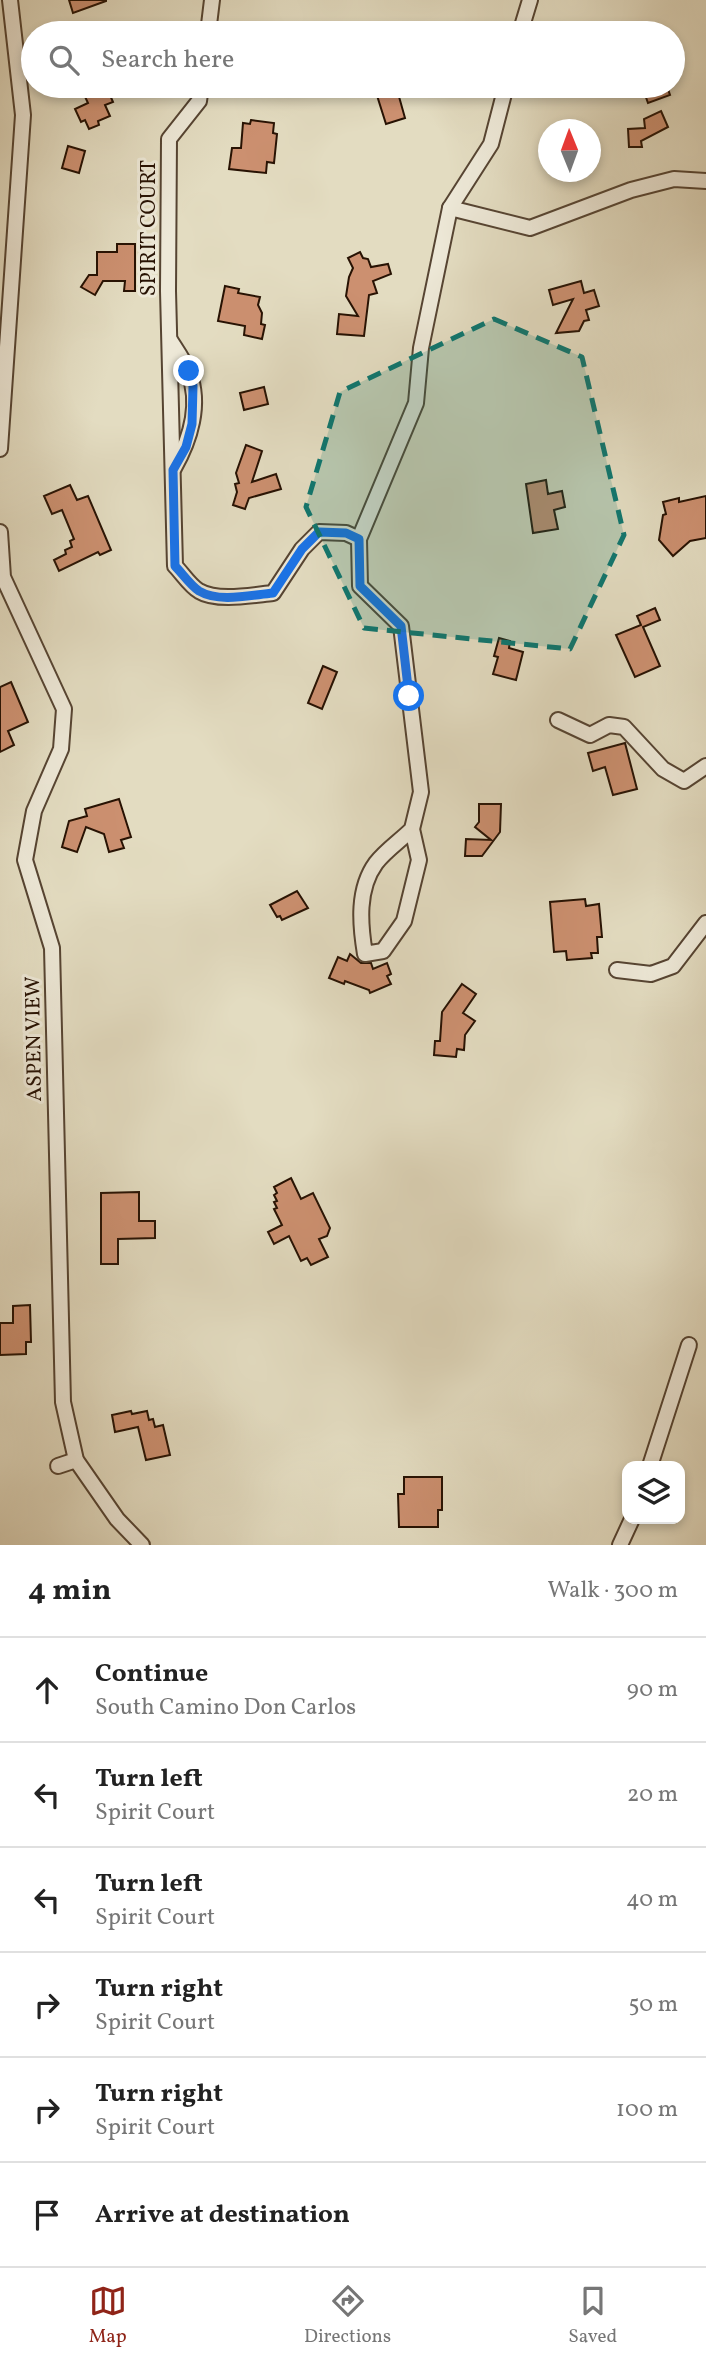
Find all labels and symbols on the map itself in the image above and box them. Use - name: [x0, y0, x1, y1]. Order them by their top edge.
- north arrow: [538, 119, 601, 182]
- street label: SPIRIT COURT: [135, 160, 164, 296]
- route end: [173, 355, 204, 386]
- route start: [393, 680, 424, 711]
- street label: ASPEN VIEW: [19, 976, 50, 1102]

